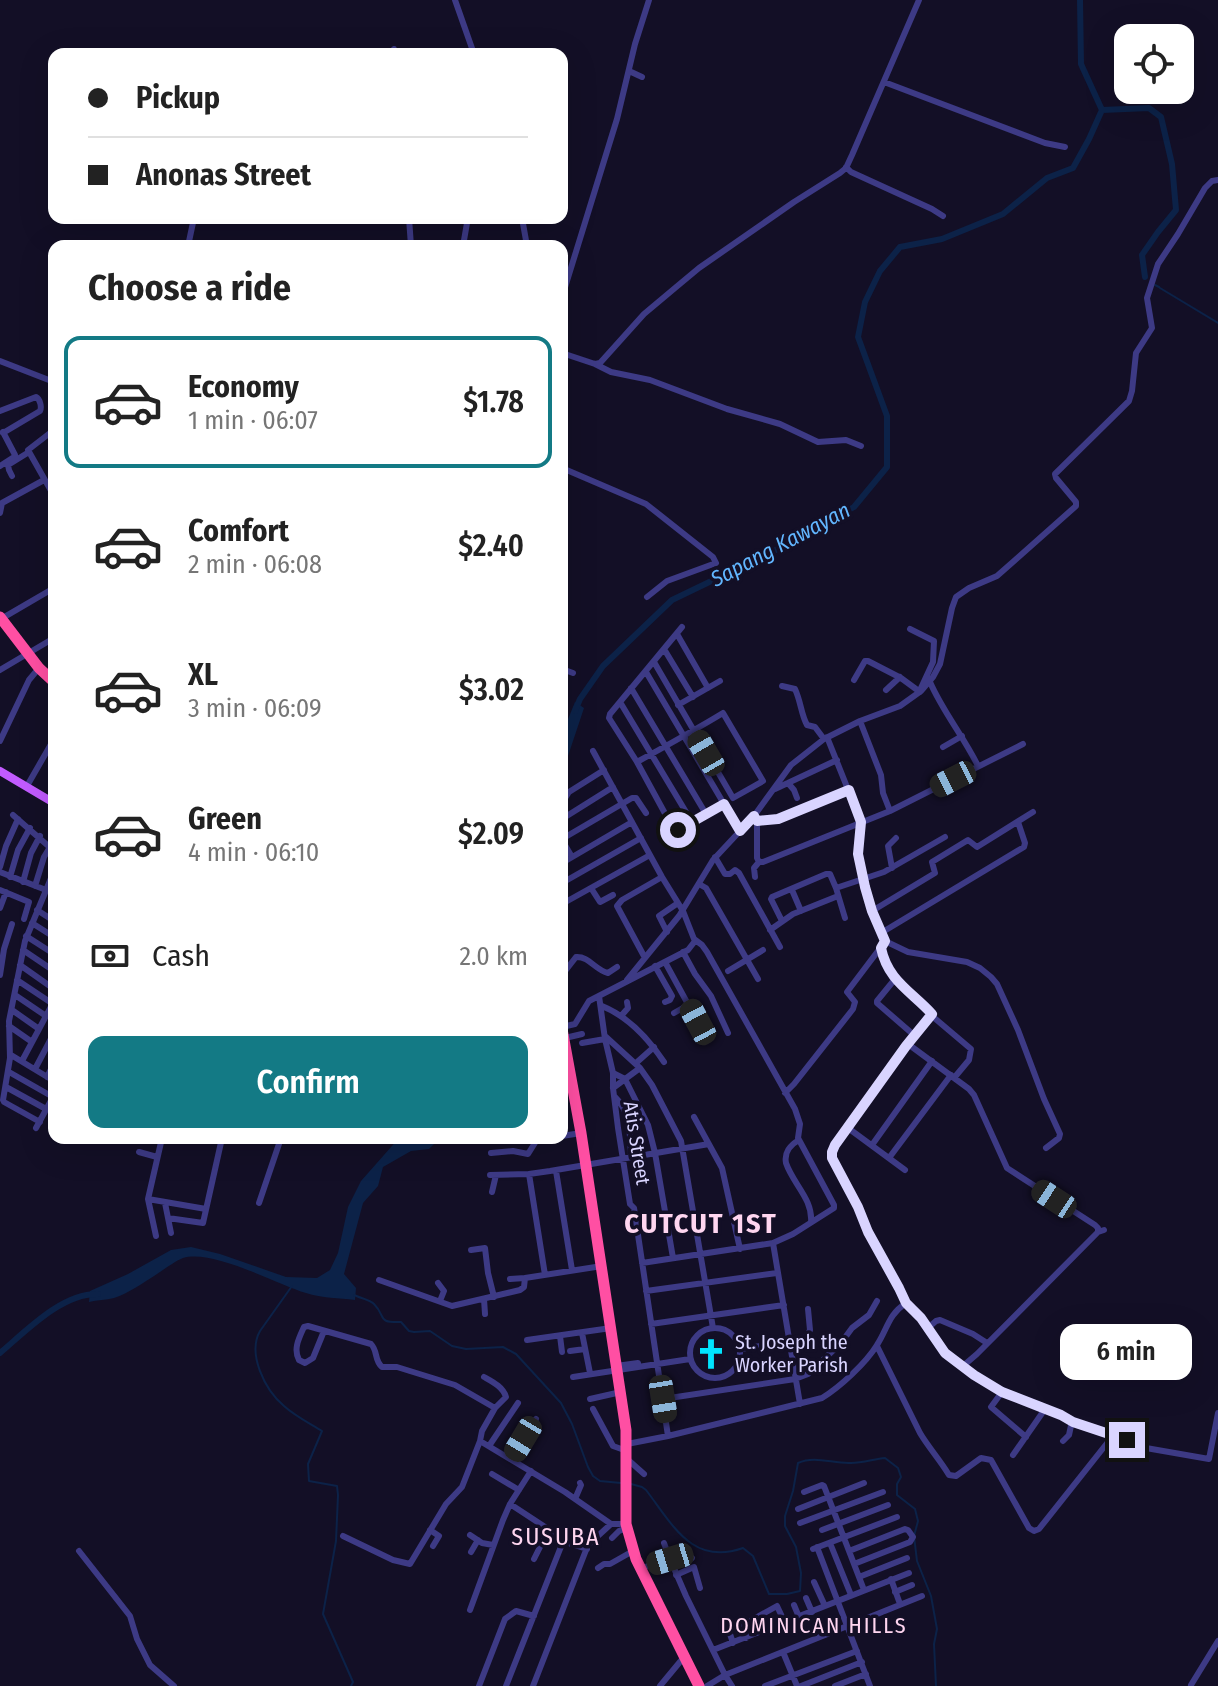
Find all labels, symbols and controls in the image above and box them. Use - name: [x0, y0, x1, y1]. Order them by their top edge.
- map controls: [1114, 24, 1194, 104]
- button: locate: [1114, 24, 1194, 104]
- text: Pickup: [136, 80, 220, 116]
- text: Anonas Street: [136, 157, 311, 193]
- text: Choose a ride: [88, 266, 291, 310]
- icon: car: [92, 366, 164, 438]
- text: Economy: [188, 369, 299, 405]
- text: $1.78: [463, 384, 524, 420]
- text: 1 min · 06:07: [188, 405, 318, 436]
- water label: Sapang Kawayan: [705, 496, 855, 593]
- icon: car: [92, 510, 164, 582]
- text: Comfort: [188, 513, 289, 549]
- text: $2.40: [458, 528, 524, 564]
- text: 2 min · 06:08: [188, 549, 322, 580]
- icon: car: [92, 654, 164, 726]
- text: XL: [188, 657, 218, 693]
- text: $3.02: [459, 672, 524, 708]
- text: 3 min · 06:09: [188, 693, 322, 724]
- car: [684, 726, 728, 780]
- car: [926, 757, 980, 801]
- icon: car: [92, 798, 164, 870]
- text: Green: [188, 801, 262, 837]
- route start: [660, 812, 696, 848]
- text: $2.09: [458, 816, 524, 852]
- text: 4 min · 06:10: [188, 837, 319, 868]
- icon: cash: [88, 934, 132, 978]
- text: Cash: [152, 938, 210, 974]
- text: 2.0 km: [460, 941, 528, 972]
- car: [676, 995, 720, 1049]
- button: Confirm: [88, 1036, 528, 1128]
- street label: Atis Street: [619, 1099, 656, 1187]
- car: [1027, 1176, 1081, 1222]
- district label: CUTCUT 1ST: [624, 1207, 778, 1240]
- callout: 6 min: [1061, 1324, 1193, 1380]
- place label: St. Joseph the Worker Parish: [735, 1330, 848, 1377]
- text: 6 min: [1096, 1336, 1156, 1367]
- church icon: St. Joseph the Worker Parish: [694, 1337, 728, 1371]
- car: [647, 1373, 679, 1425]
- car: [500, 1412, 546, 1466]
- route end: [1109, 1422, 1145, 1458]
- district label: SUSUBA: [511, 1523, 601, 1551]
- car: [644, 1541, 696, 1577]
- district label: DOMINICAN HILLS: [720, 1612, 908, 1639]

